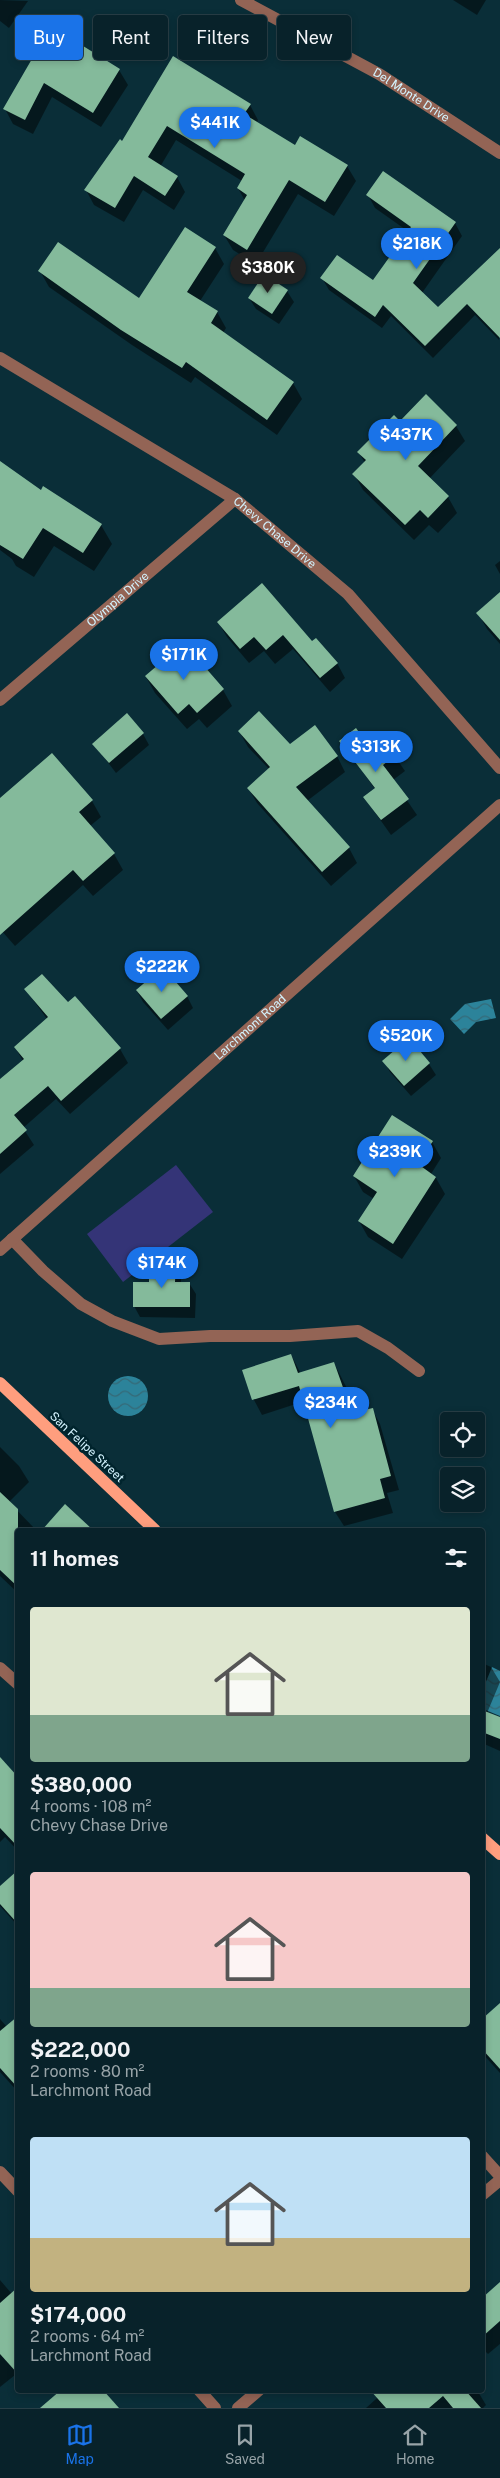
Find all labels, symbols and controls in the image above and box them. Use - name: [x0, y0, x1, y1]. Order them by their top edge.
- chip: Buy: [15, 15, 83, 60]
- chip: Rent: [93, 15, 168, 60]
- chip: Filters: [178, 15, 267, 60]
- chip: New: [277, 15, 351, 60]
- street label: Del Monte Drive: [370, 65, 452, 125]
- pin: $441K: [180, 106, 250, 149]
- text: $441K: [190, 113, 240, 132]
- pin: $218K: [382, 228, 452, 270]
- text: $218K: [392, 234, 442, 253]
- pin: $380K: [233, 252, 303, 294]
- text: $380K: [241, 258, 295, 277]
- pin: $437K: [371, 418, 441, 461]
- text: $437K: [379, 425, 433, 444]
- street label: Chevy Chase Drive: [231, 494, 319, 571]
- street label: Olympia Drive: [84, 569, 152, 630]
- pin: $171K: [149, 638, 219, 681]
- text: $171K: [161, 645, 207, 664]
- pin: $313K: [341, 730, 411, 773]
- text: $313K: [351, 737, 401, 756]
- pin: $222K: [127, 950, 197, 993]
- text: $222K: [136, 957, 188, 976]
- street label: Larchmont Road: [212, 992, 289, 1063]
- pin: $520K: [371, 1020, 441, 1062]
- text: $520K: [379, 1026, 433, 1045]
- pin: $239K: [360, 1136, 430, 1178]
- text: $239K: [368, 1142, 422, 1161]
- pin: $174K: [127, 1246, 197, 1289]
- text: $174K: [137, 1253, 187, 1272]
- pin: $234K: [296, 1386, 366, 1429]
- text: $234K: [304, 1393, 358, 1412]
- street label: San Felipe Street: [47, 1409, 127, 1485]
- map controls: [440, 1412, 485, 1512]
- button: locate: [440, 1412, 485, 1457]
- button: layers: [440, 1467, 485, 1512]
- icon: filters: [442, 1544, 470, 1572]
- text: 11 homes: [30, 1546, 119, 1571]
- icon: home: [205, 1639, 295, 1729]
- text: $380,000: [30, 1772, 132, 1797]
- text: 4 rooms · 108 m²: [30, 1797, 151, 1816]
- text: Chevy Chase Drive: [30, 1816, 168, 1835]
- icon: home: [205, 1904, 295, 1994]
- text: $222,000: [30, 2037, 131, 2062]
- text: 2 rooms · 80 m²: [30, 2062, 144, 2081]
- text: Larchmont Road: [30, 2081, 152, 2100]
- icon: home: [205, 2169, 295, 2259]
- text: $174,000: [30, 2302, 126, 2327]
- text: 2 rooms · 64 m²: [30, 2327, 144, 2346]
- text: Larchmont Road: [30, 2346, 152, 2365]
- tab: Map: [65, 2421, 94, 2467]
- tab: Saved: [225, 2421, 265, 2467]
- tab: Home: [396, 2421, 435, 2467]

